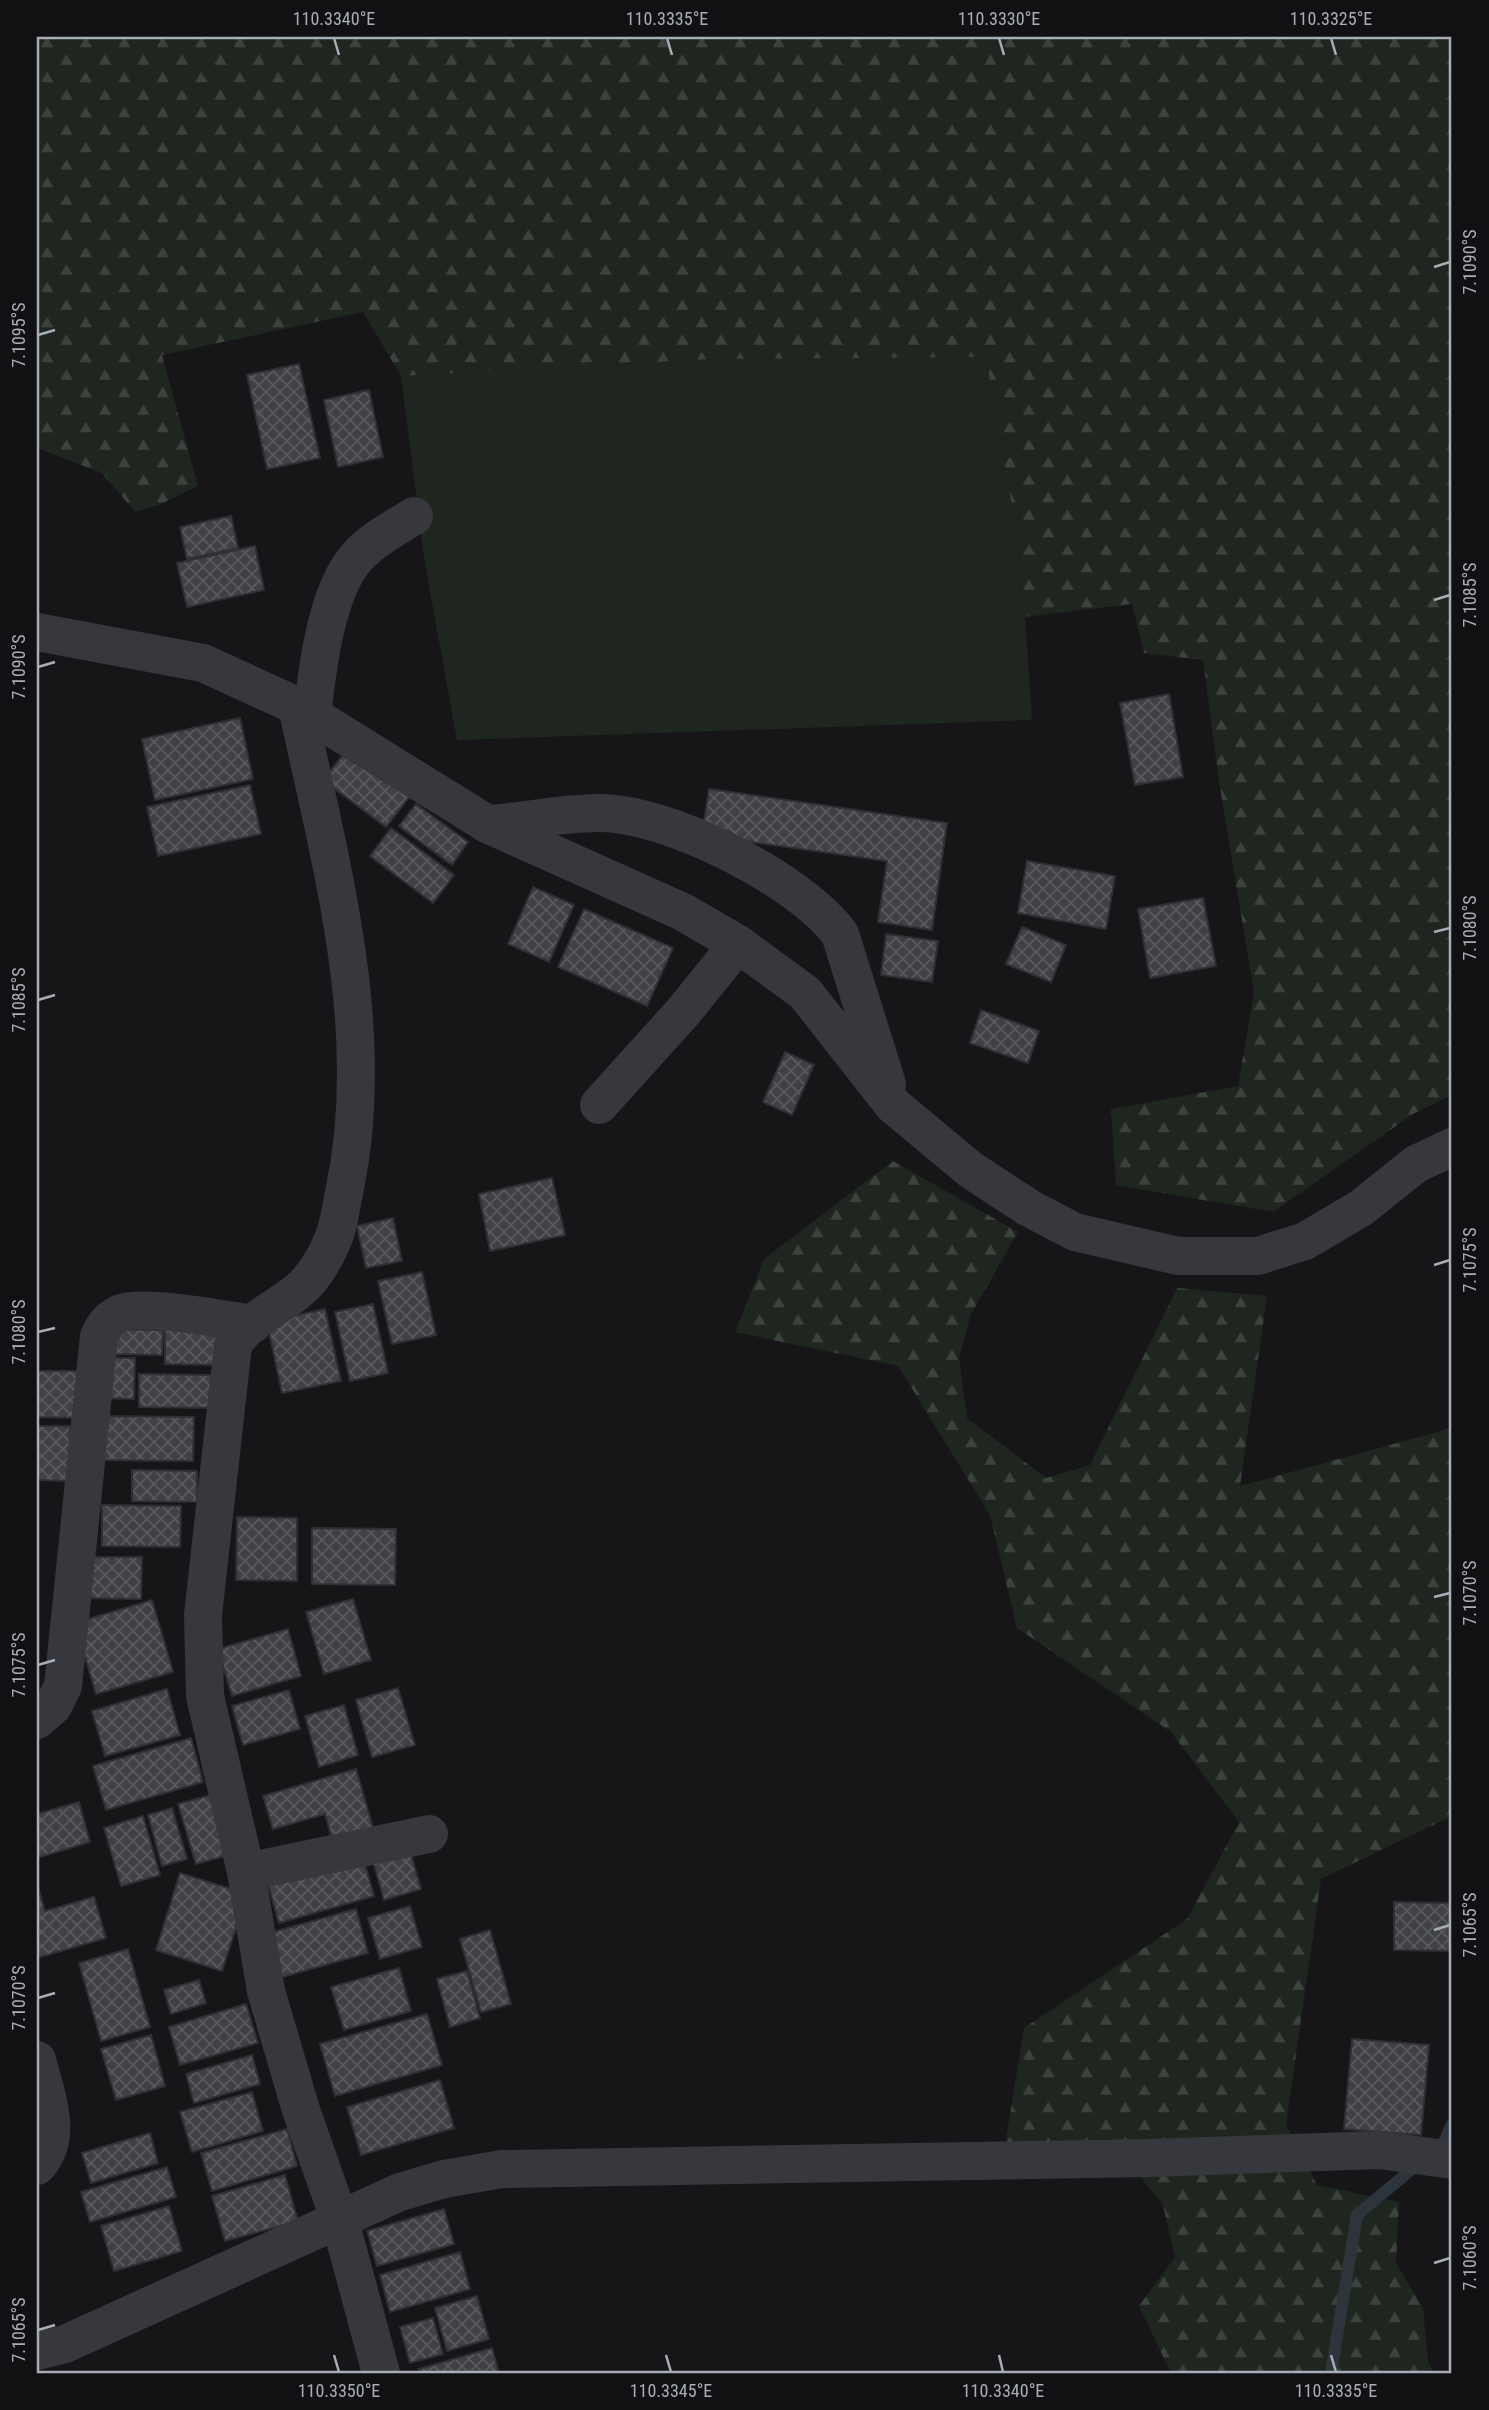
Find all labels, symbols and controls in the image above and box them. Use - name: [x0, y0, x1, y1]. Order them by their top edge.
- text: 110.3340°E: [293, 8, 375, 29]
- text: 110.3335°E: [626, 8, 708, 29]
- text: 110.3330°E: [958, 8, 1040, 29]
- text: 110.3325°E: [1290, 8, 1372, 29]
- text: 7.1090°S: [1459, 229, 1480, 295]
- text: 7.1095°S: [8, 302, 29, 368]
- text: 7.1085°S: [1459, 562, 1480, 628]
- text: 7.1090°S: [8, 634, 29, 700]
- text: 7.1080°S: [1459, 895, 1480, 961]
- text: 7.1085°S: [8, 967, 29, 1033]
- text: 7.1075°S: [1459, 1227, 1480, 1293]
- text: 7.1080°S: [8, 1299, 29, 1365]
- text: 7.1070°S: [1459, 1560, 1480, 1626]
- text: 7.1075°S: [8, 1632, 29, 1698]
- text: 7.1065°S: [1459, 1892, 1480, 1958]
- text: 7.1070°S: [8, 1965, 29, 2031]
- text: 7.1060°S: [1459, 2225, 1480, 2291]
- text: 7.1065°S: [8, 2297, 29, 2363]
- text: 110.3350°E: [298, 2380, 380, 2401]
- text: 110.3345°E: [630, 2380, 712, 2401]
- text: 110.3340°E: [962, 2380, 1044, 2401]
- text: 110.3335°E: [1295, 2380, 1377, 2401]

